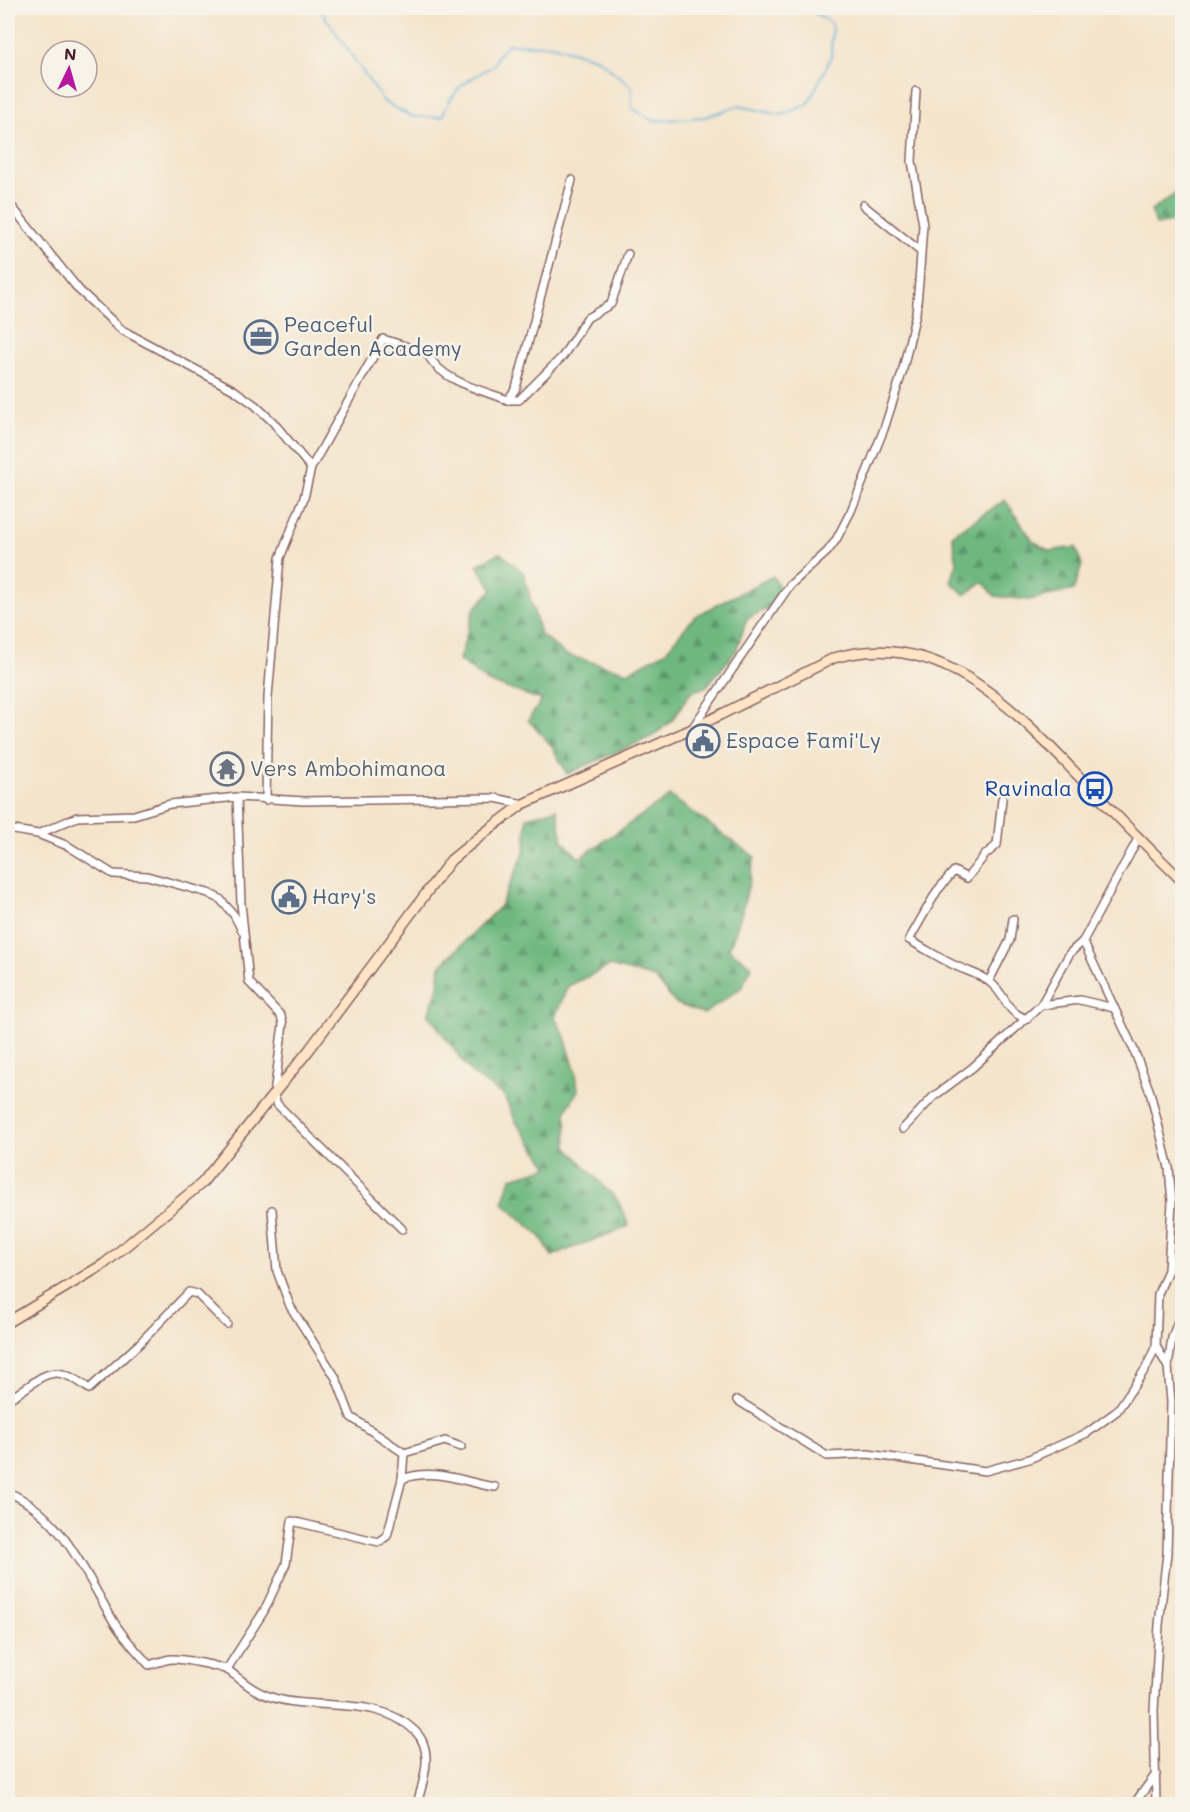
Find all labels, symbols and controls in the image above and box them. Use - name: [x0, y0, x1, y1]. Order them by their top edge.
- north arrow: [39, 39, 99, 99]
- text: N: [63, 43, 77, 65]
- place label: Peaceful Garden Academy: [284, 310, 462, 361]
- office icon: Peaceful Garden Academy: [243, 319, 279, 355]
- public building icon: Espace Fami'Ly: [685, 723, 721, 759]
- place label: Espace Fami'Ly: [726, 726, 881, 753]
- temple icon: Vers Ambohimanoa: [209, 751, 245, 787]
- place label: Vers Ambohimanoa: [250, 754, 446, 781]
- bus stop icon: Ravinala: [1077, 771, 1113, 807]
- place label: Ravinala: [985, 774, 1072, 801]
- public building icon: Hary's: [271, 879, 307, 915]
- place label: Hary's: [312, 882, 376, 909]

